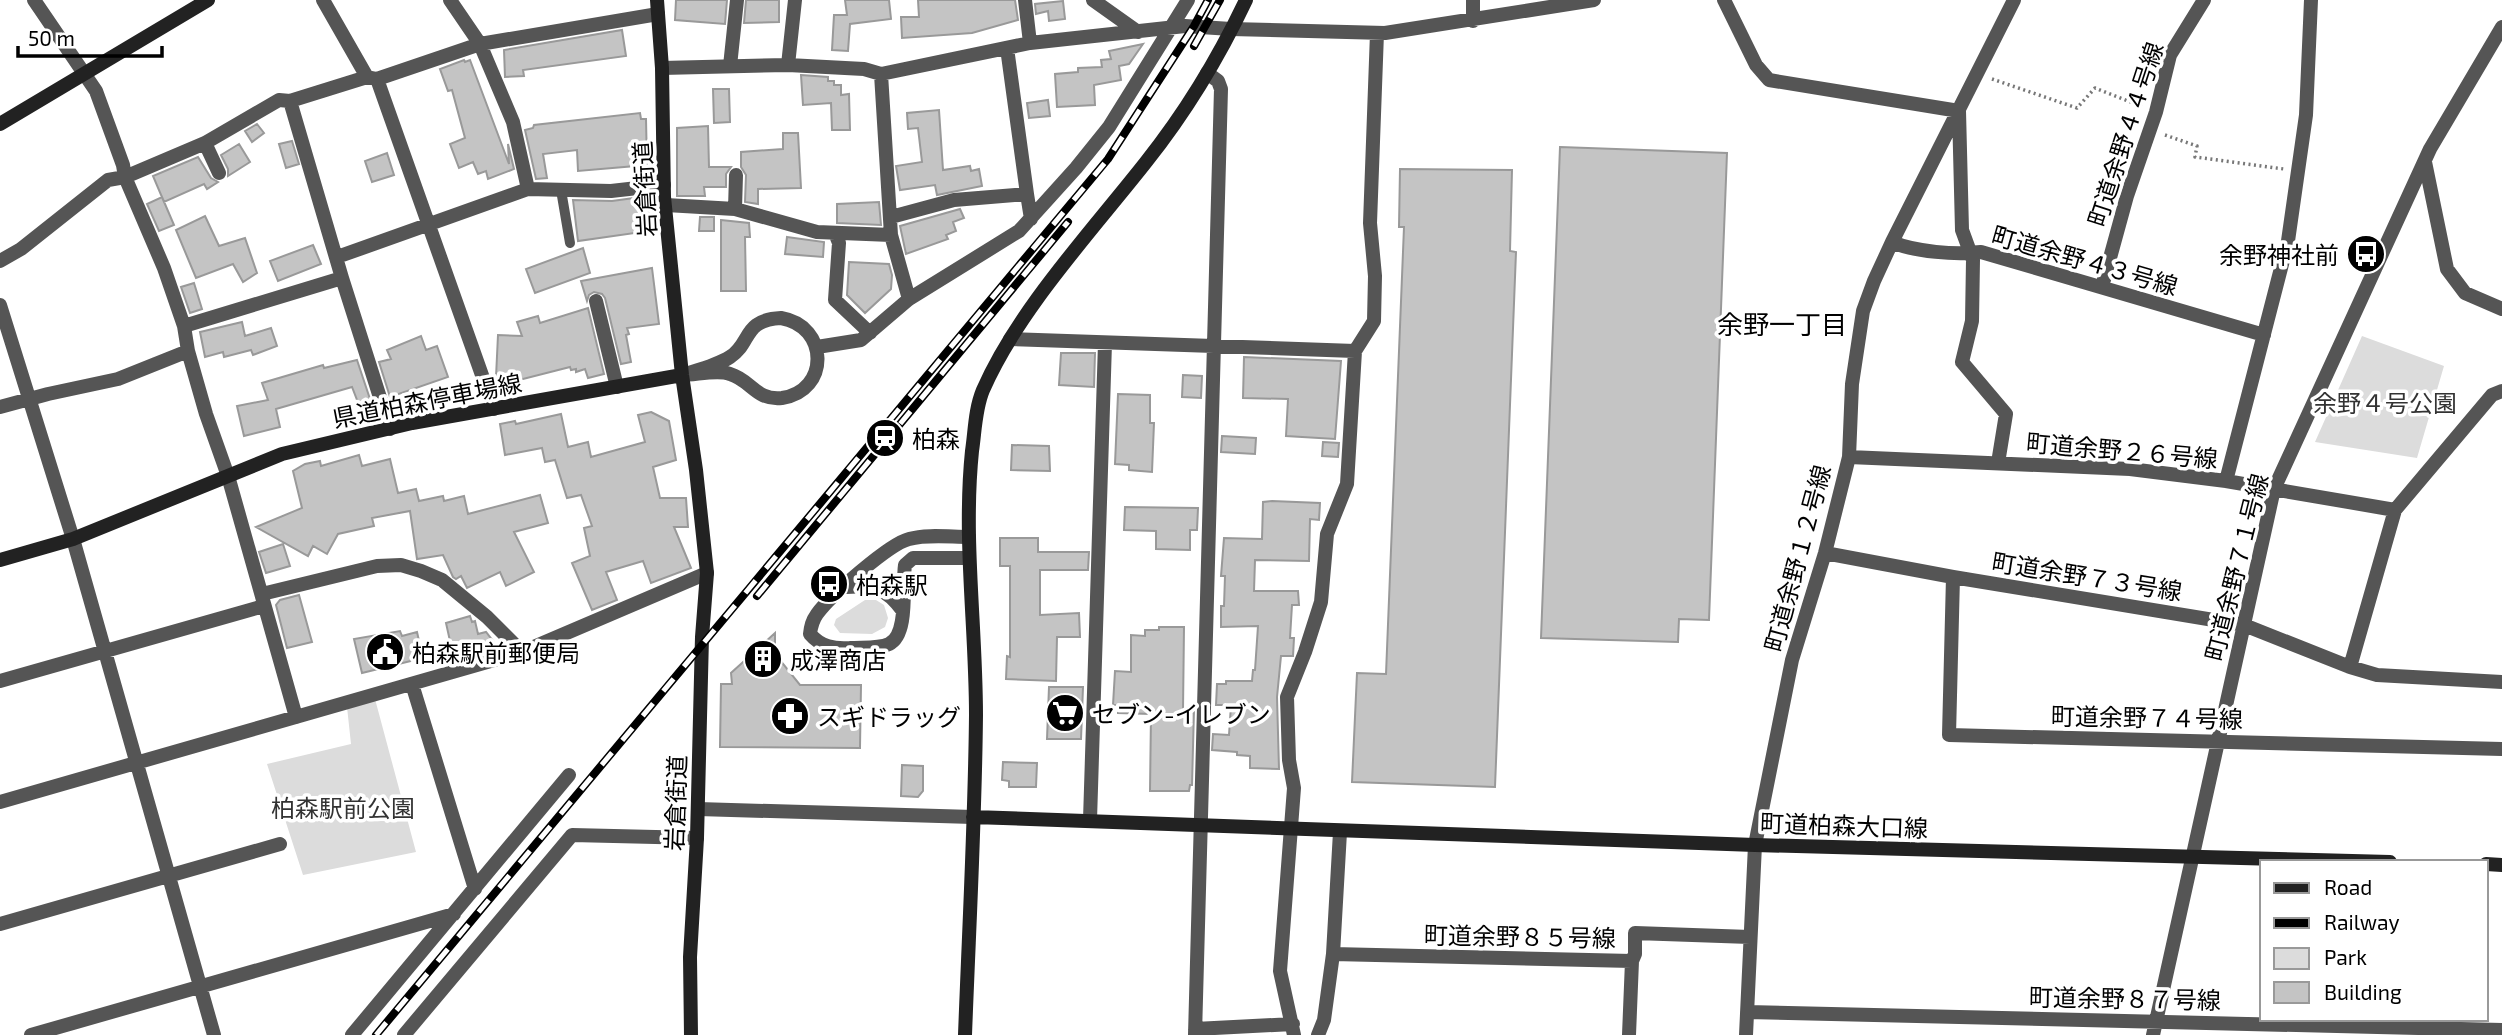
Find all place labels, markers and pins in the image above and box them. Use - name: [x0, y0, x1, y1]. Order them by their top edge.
- bus stop icon: 余野神社前: [2345, 233, 2387, 275]
- place label: 余野神社前: [2219, 240, 2339, 269]
- station icon: 柏森: [864, 417, 906, 459]
- place label: 柏森: [912, 424, 960, 453]
- bus stop icon: 柏森駅: [808, 563, 850, 605]
- place label: 柏森駅: [856, 570, 928, 599]
- public building icon: 柏森駅前郵便局: [364, 631, 406, 673]
- place label: 柏森駅前郵便局: [412, 638, 580, 667]
- building icon: 成澤商店: [742, 638, 784, 680]
- place label: 成澤商店: [790, 645, 886, 674]
- supermarket icon: セブン-イレブン: [1044, 692, 1086, 734]
- pharmacy icon: スギドラッグ: [769, 695, 811, 737]
- place label: セブン-イレブン: [1092, 699, 1271, 728]
- place label: スギドラッグ: [817, 702, 961, 731]

